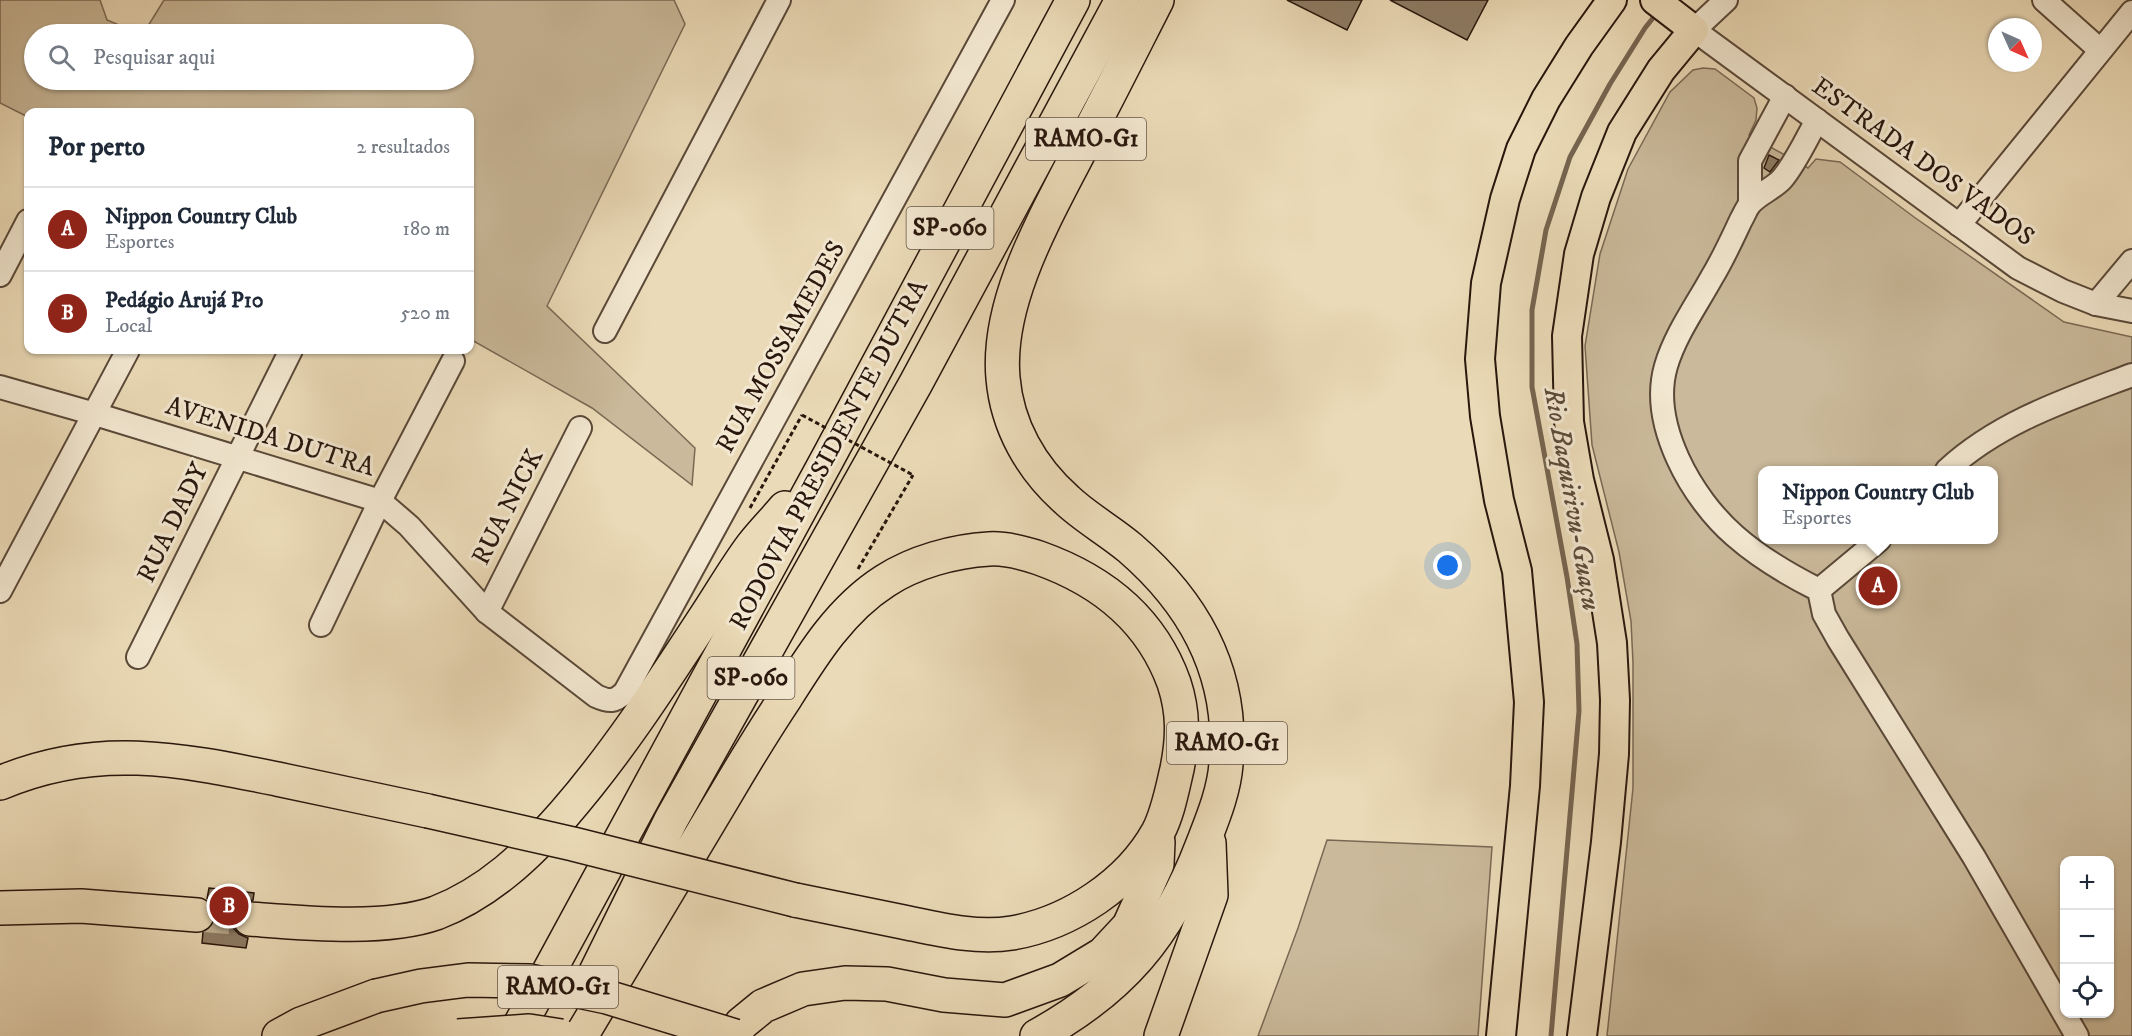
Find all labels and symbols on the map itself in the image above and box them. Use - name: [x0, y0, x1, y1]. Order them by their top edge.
- north arrow: [1988, 18, 2042, 72]
- street label: ESTRADA DOS VADOS: [1805, 70, 2041, 254]
- road number: RAMO-G1: [1026, 118, 1146, 160]
- road number: SP-060: [906, 207, 994, 249]
- street label: RUA MOSSAMEDES: [709, 235, 853, 459]
- street label: RODOVIA PRESIDENTE DUTRA: [722, 274, 936, 636]
- water label: Rio Baquirivu-Guaçu: [1535, 384, 1608, 613]
- street label: AVENIDA DUTRA: [161, 390, 379, 485]
- street label: RUA NICK: [465, 443, 552, 571]
- street label: RUA DADY: [130, 457, 216, 588]
- your location: [1433, 551, 1462, 580]
- pin: A: [1858, 564, 1898, 608]
- road number: SP-060: [708, 657, 795, 699]
- road number: RAMO-G1: [1167, 722, 1287, 764]
- pin: B: [210, 884, 248, 928]
- road number: RAMO-G1: [498, 966, 618, 1008]

